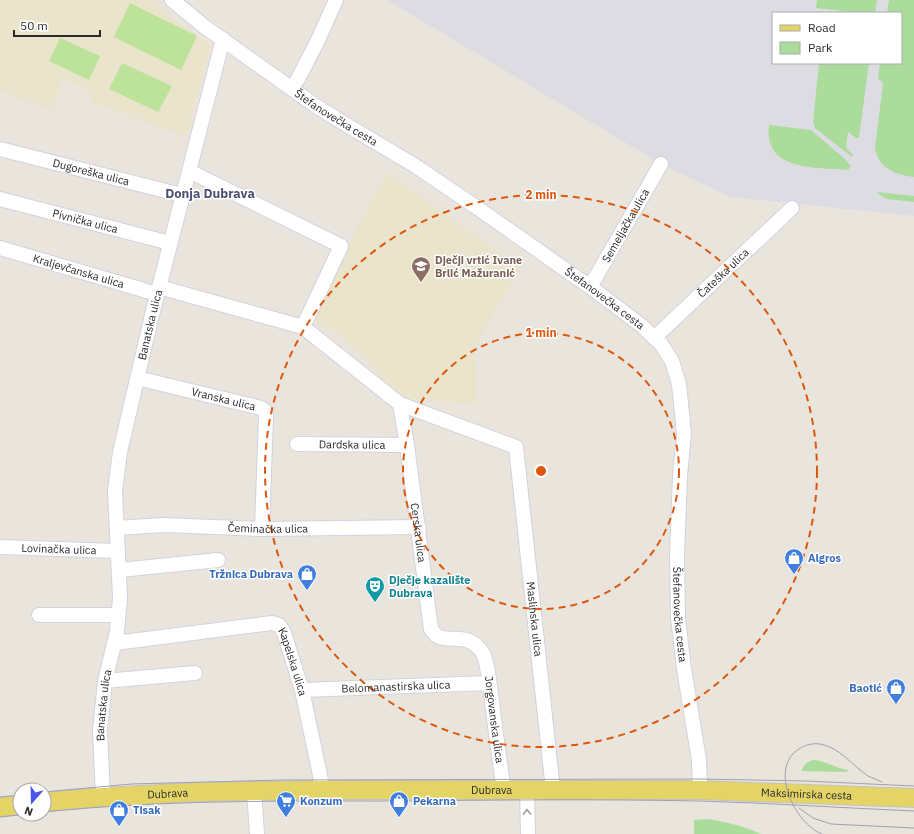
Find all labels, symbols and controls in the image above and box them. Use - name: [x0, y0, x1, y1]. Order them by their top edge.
- scale bar: [14, 12, 100, 38]
- legend: [772, 12, 902, 64]
- text: 50 m: [20, 18, 48, 33]
- text: Road: [808, 20, 836, 35]
- text: Park: [808, 40, 833, 55]
- street label: Štefanovečka cesta: [292, 86, 380, 149]
- street label: Dugoreška ulica: [51, 156, 131, 188]
- district label: Donja Dubrava: [165, 185, 255, 202]
- street label: Semeljačka ulica: [599, 186, 652, 265]
- text: 2 min: [525, 187, 557, 202]
- street label: Pivnička ulica: [51, 206, 120, 236]
- street label: Čateška ulica: [694, 245, 752, 300]
- street label: Kraljevčanska ulica: [31, 251, 126, 291]
- place label: Dječji vrtić Ivane Brlić Mažuranić: [435, 253, 522, 280]
- school or university icon: Dječji vrtić Ivane Brlić Mažuranić: [410, 255, 432, 283]
- street label: Štefanovečka cesta: [562, 264, 647, 333]
- street label: Banatska ulica: [135, 288, 165, 361]
- text: 1 min: [525, 325, 557, 340]
- street label: Vranska ulica: [190, 384, 257, 413]
- street label: Dardska ulica: [319, 437, 386, 452]
- centre of rings: [534, 464, 548, 478]
- street label: Cerska ulica: [408, 502, 429, 563]
- street label: Čeminačka ulica: [227, 521, 308, 536]
- street label: Lovinačka ulica: [21, 541, 97, 557]
- shop icon: Algros: [783, 547, 805, 575]
- place label: Algros: [808, 551, 842, 565]
- shop icon: Tržnica Dubrava: [296, 563, 318, 591]
- place label: Tržnica Dubrava: [209, 567, 293, 581]
- street label: Štefanovečka cesta: [670, 567, 690, 663]
- place label: Dječje kazalište Dubrava: [389, 573, 470, 600]
- theatre icon: Dječje kazalište Dubrava: [364, 575, 386, 603]
- street label: Maslinska ulica: [524, 581, 546, 657]
- street label: Kapelska ulica: [275, 625, 310, 697]
- street label: Banatska ulica: [93, 668, 115, 741]
- street label: Jorgovanska ulica: [482, 675, 507, 764]
- street label: Belomanastirska ulica: [341, 677, 451, 696]
- shop icon: Baotić: [885, 677, 907, 705]
- place label: Baotić: [849, 681, 882, 695]
- north arrow: [12, 782, 52, 822]
- street label: Dubrava: [471, 783, 512, 797]
- street label: Dubrava: [147, 785, 189, 802]
- street label: Maksimirska cesta: [761, 785, 852, 803]
- supermarket icon: Konzum: [275, 790, 297, 818]
- shop icon: Pekarna: [388, 790, 410, 818]
- place label: Konzum: [300, 794, 342, 808]
- place label: Pekarna: [413, 794, 456, 808]
- shop icon: Tisak: [108, 799, 130, 827]
- text: N: [22, 803, 35, 819]
- place label: Tisak: [133, 803, 161, 817]
- one-way arrow: [523, 809, 531, 815]

